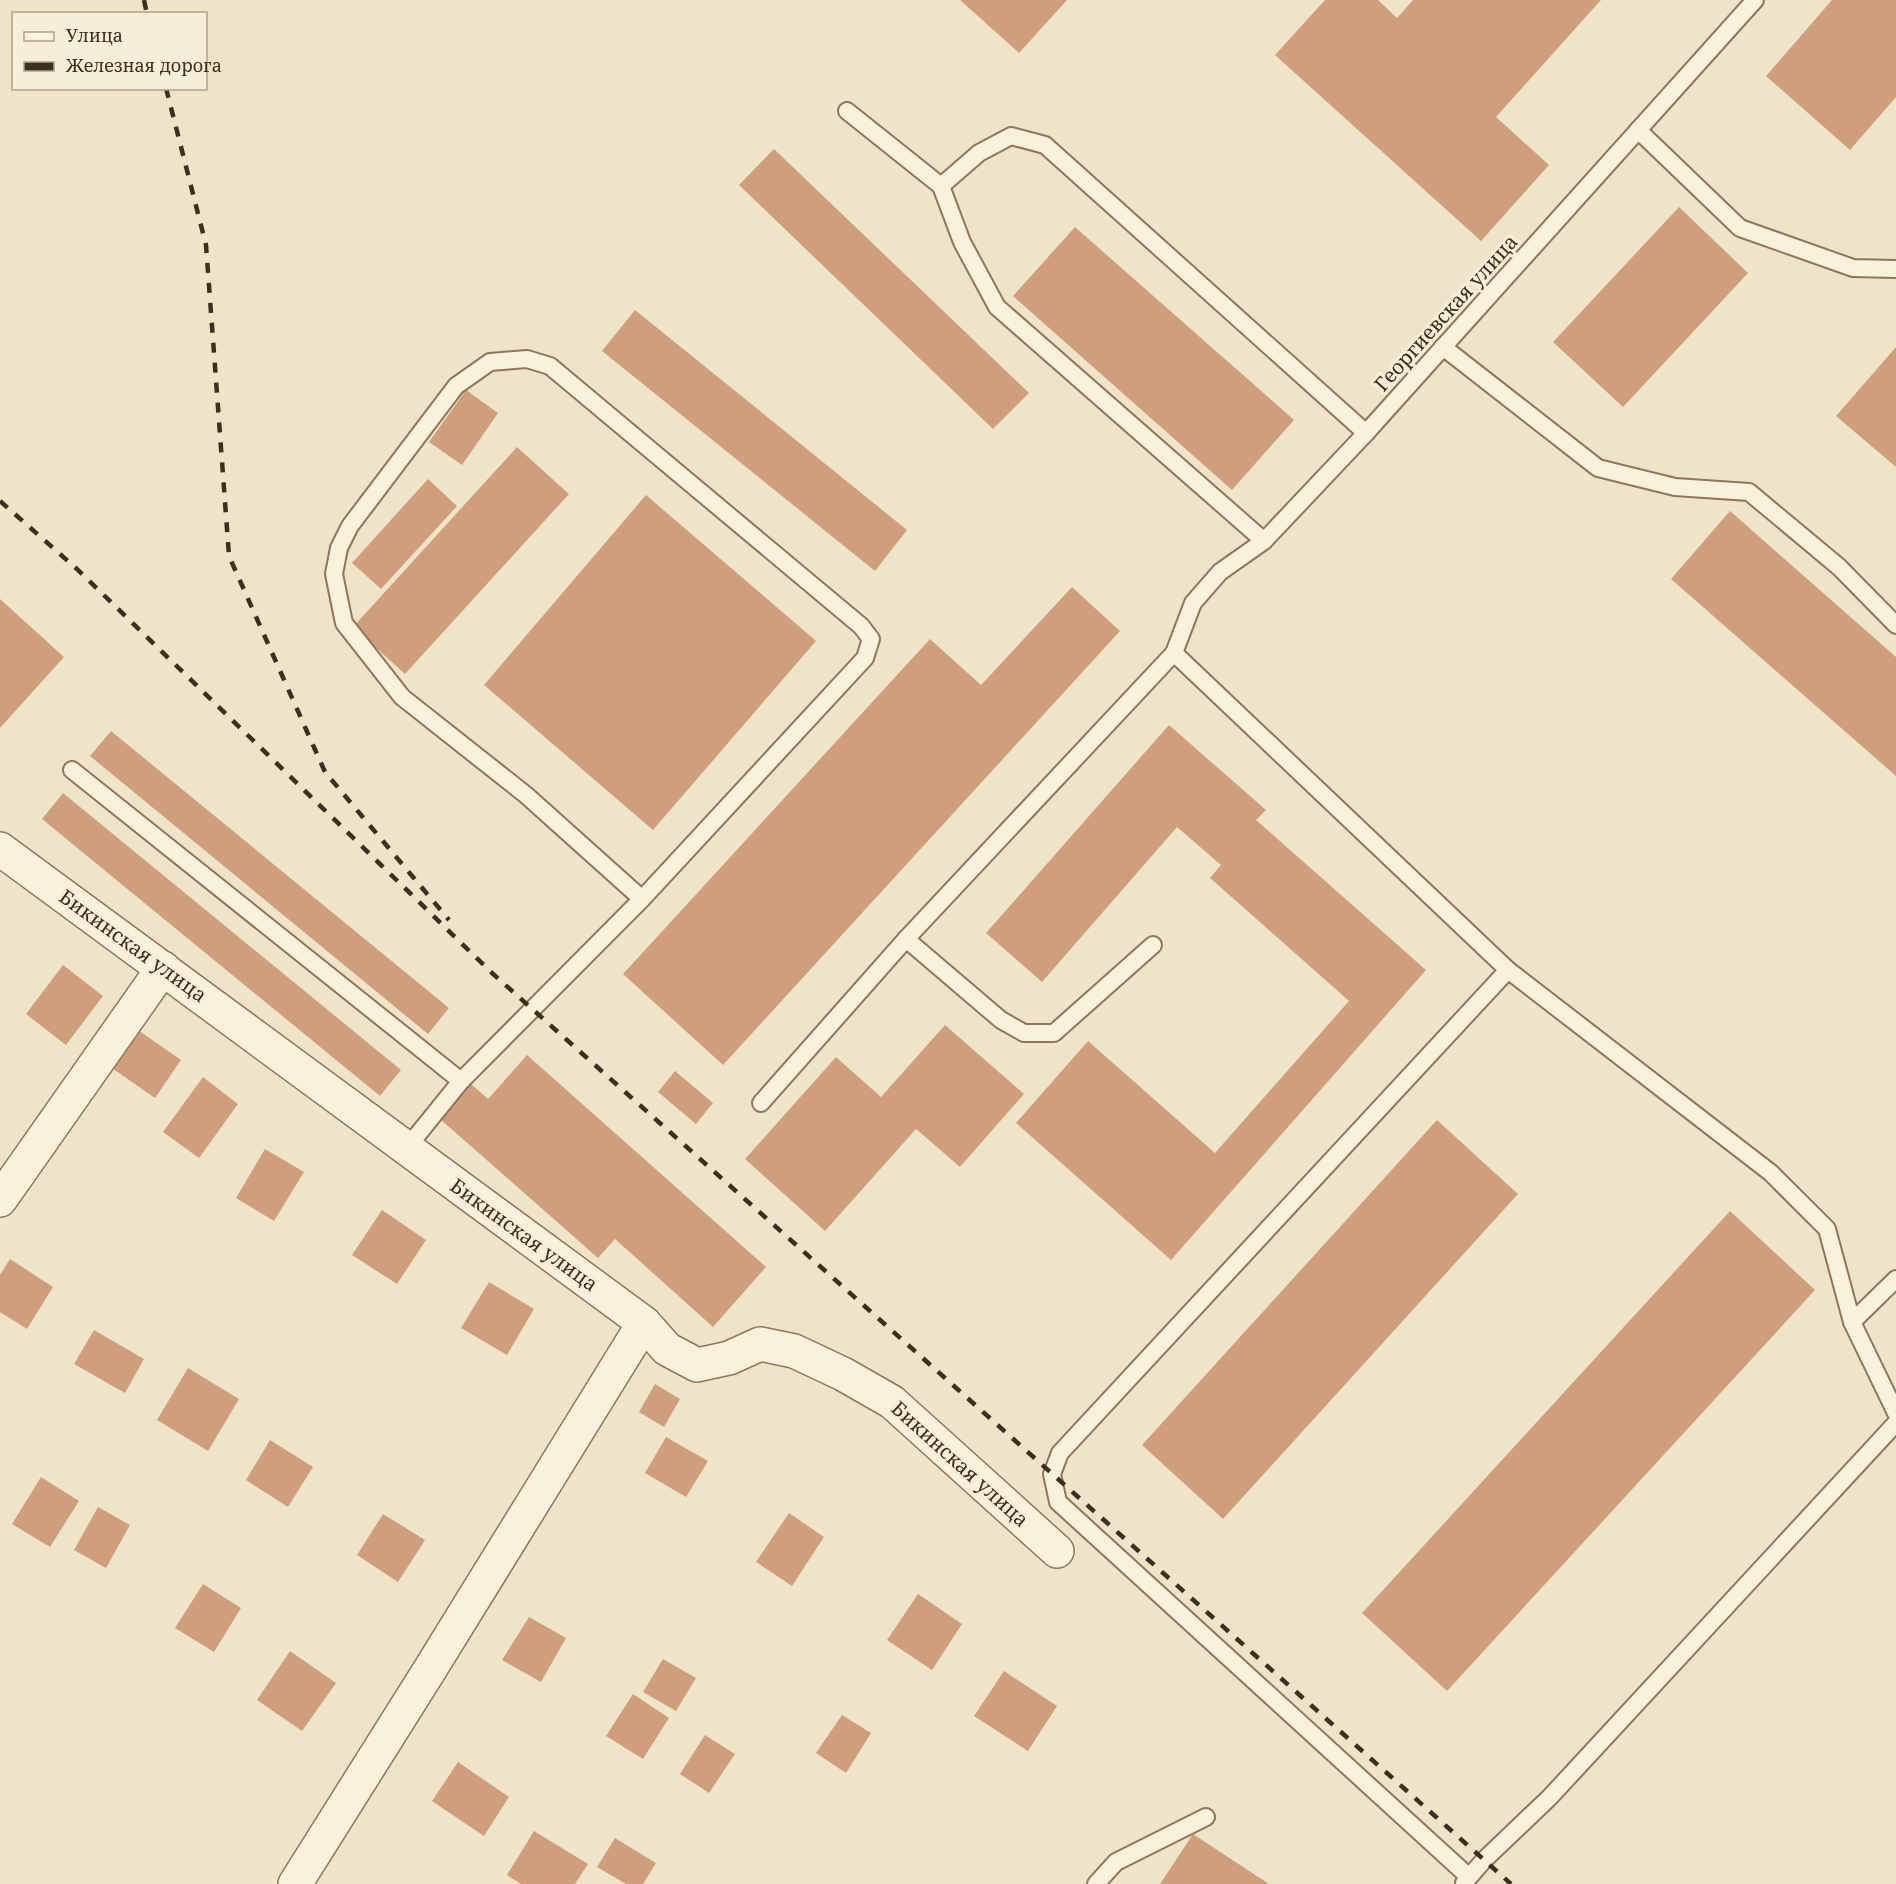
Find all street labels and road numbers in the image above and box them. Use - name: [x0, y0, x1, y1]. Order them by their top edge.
- street label: Георгиевская улица: [1368, 228, 1523, 397]
- street label: Бикинская улица: [54, 883, 213, 1008]
- street label: Бикинская улица: [445, 1172, 604, 1297]
- street label: Бикинская улица: [886, 1395, 1035, 1533]

